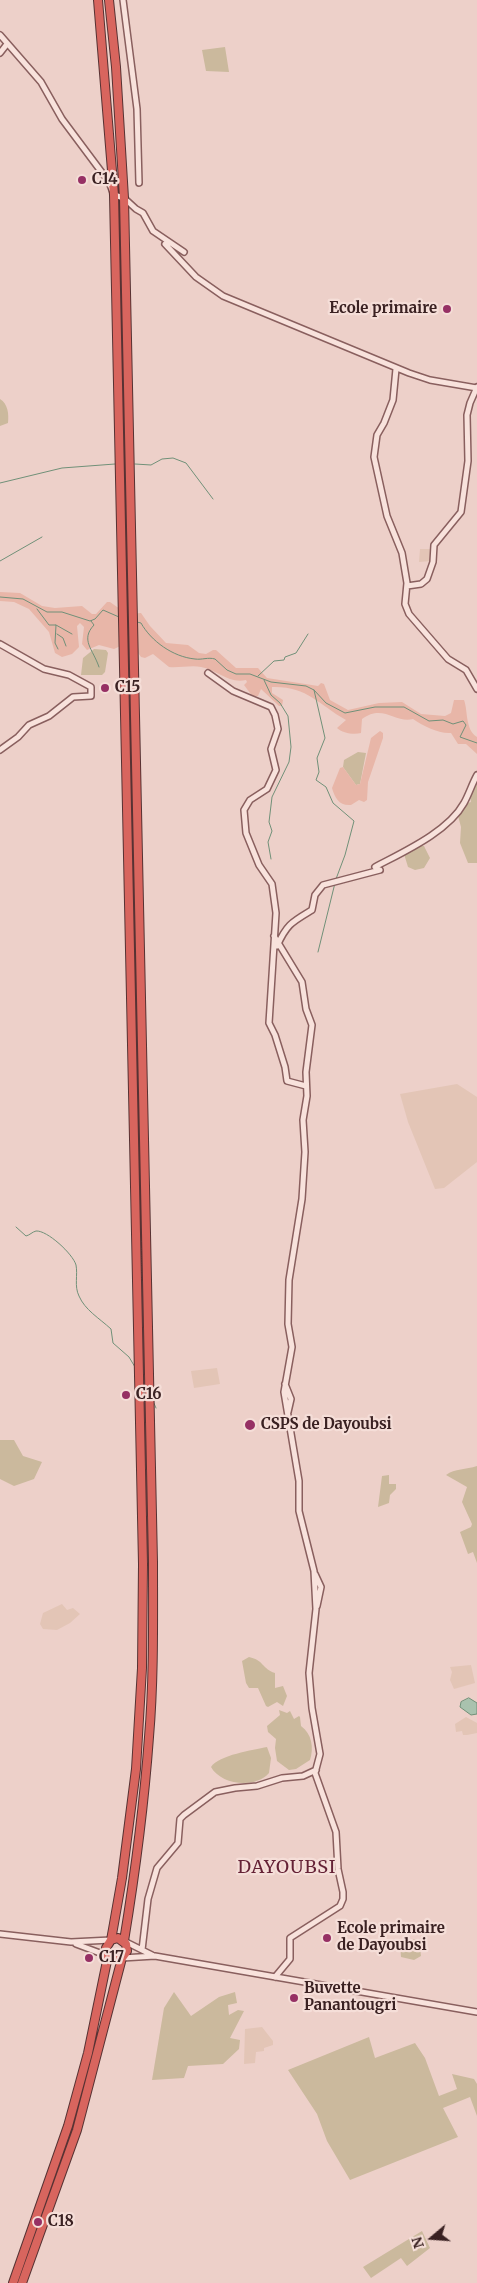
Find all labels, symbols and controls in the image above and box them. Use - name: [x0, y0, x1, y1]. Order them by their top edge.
- place label: C14: [92, 171, 118, 189]
- marker: C14: [76, 174, 88, 186]
- place label: Ecole primaire: [329, 300, 437, 318]
- marker: Ecole primaire: [441, 303, 453, 315]
- place label: C15: [115, 679, 140, 697]
- marker: C15: [99, 682, 111, 694]
- place label: C16: [136, 1386, 162, 1404]
- marker: C16: [120, 1389, 132, 1401]
- place label: CSPS de Dayoubsi: [261, 1416, 392, 1434]
- marker: CSPS de Dayoubsi: [243, 1418, 257, 1432]
- district label: DAYOUBSI: [236, 1857, 338, 1879]
- place label: Ecole primaire de Dayoubsi: [337, 1920, 445, 1955]
- marker: Ecole primaire de Dayoubsi: [321, 1932, 333, 1944]
- place label: C17: [99, 1949, 124, 1967]
- marker: C17: [83, 1952, 95, 1964]
- place label: Buvette Panantougri: [304, 1980, 396, 2015]
- marker: Buvette Panantougri: [288, 1992, 300, 2004]
- place label: C18: [48, 2213, 74, 2231]
- north arrow: [407, 2213, 457, 2263]
- marker: C18: [32, 2216, 44, 2228]
- text: N: [407, 2235, 428, 2251]

